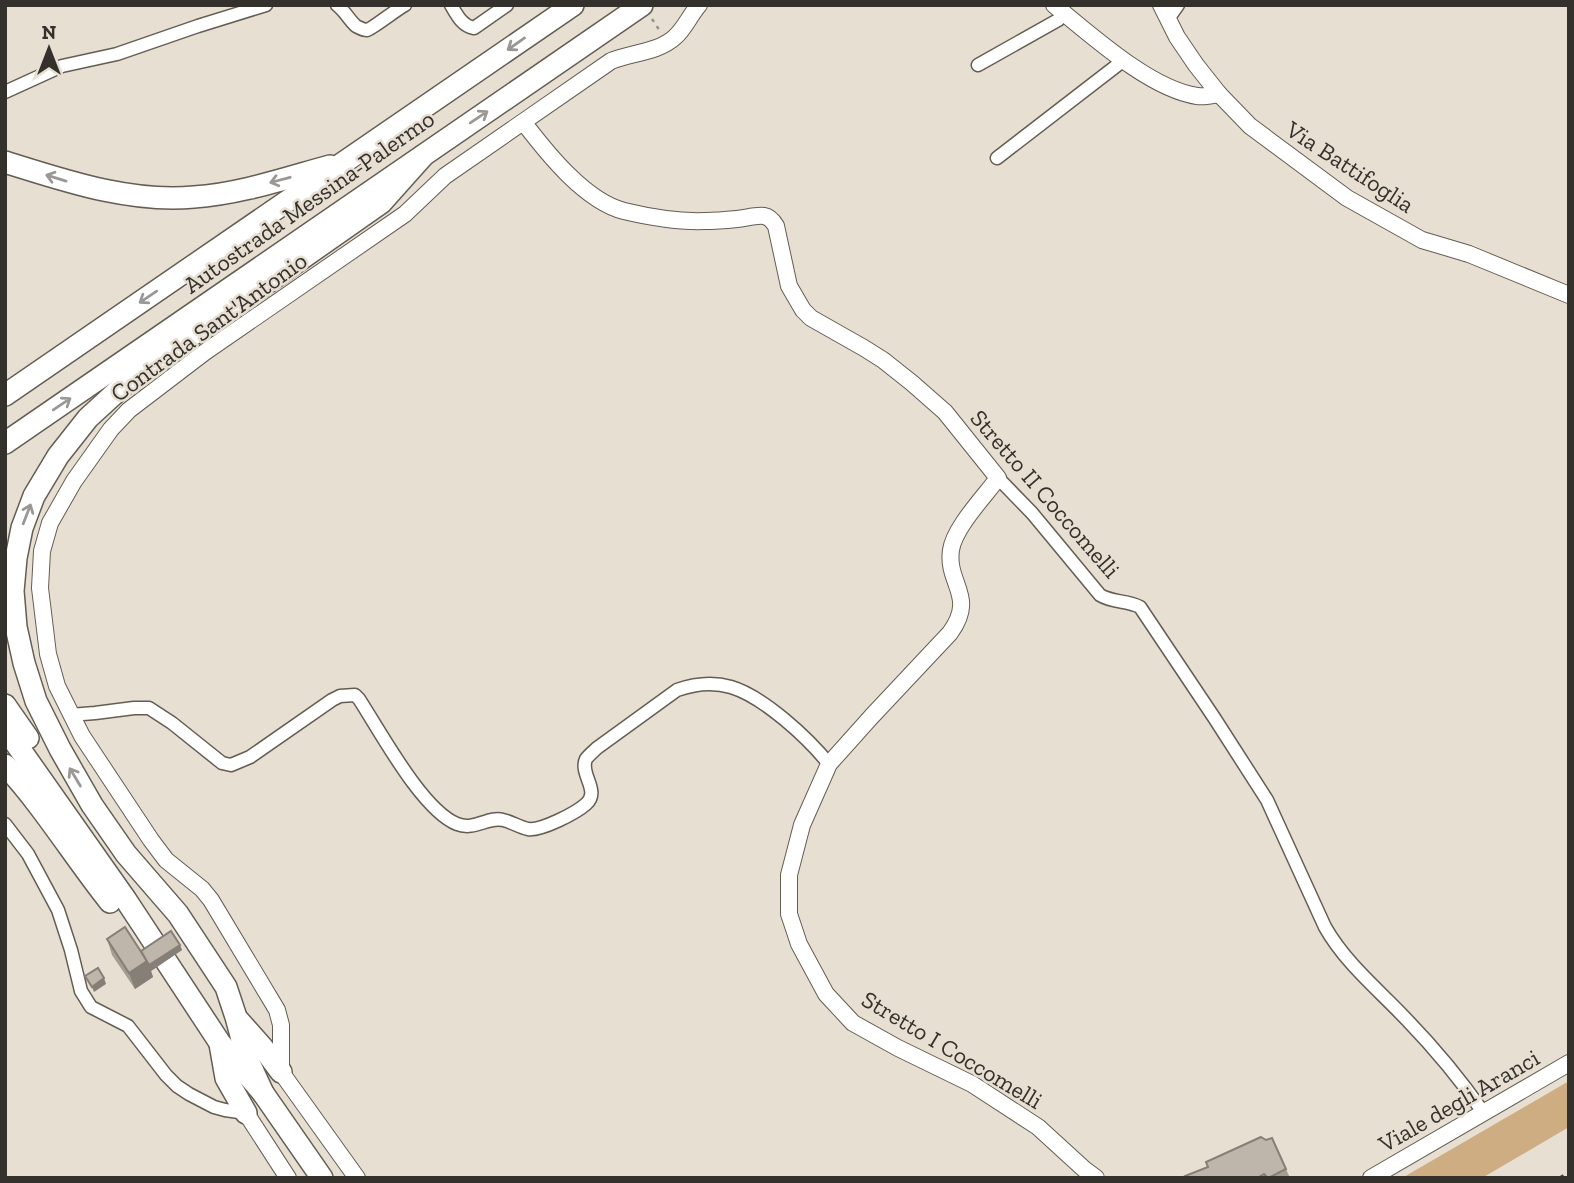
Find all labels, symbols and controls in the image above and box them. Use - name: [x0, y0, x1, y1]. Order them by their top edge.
- north arrow: [14, 14, 84, 84]
- text: N: [42, 21, 56, 44]
- one-way arrow: [507, 37, 527, 51]
- street label: Autostrada Messina-Palermo: [178, 104, 440, 299]
- one-way arrow: [469, 110, 488, 124]
- street label: Via Battifoglia: [1280, 114, 1420, 219]
- one-way arrow: [46, 170, 68, 183]
- one-way arrow: [269, 174, 291, 187]
- street label: Contrada Sant'Antonio: [105, 246, 313, 408]
- one-way arrow: [139, 290, 158, 304]
- one-way arrow: [51, 397, 71, 411]
- street label: Stretto II Coccomelli: [964, 404, 1126, 584]
- one-way arrow: [22, 504, 34, 526]
- one-way arrow: [68, 767, 82, 787]
- street label: Stretto I Coccomelli: [857, 984, 1048, 1115]
- street label: Viale degli Aranci: [1372, 1043, 1544, 1159]

